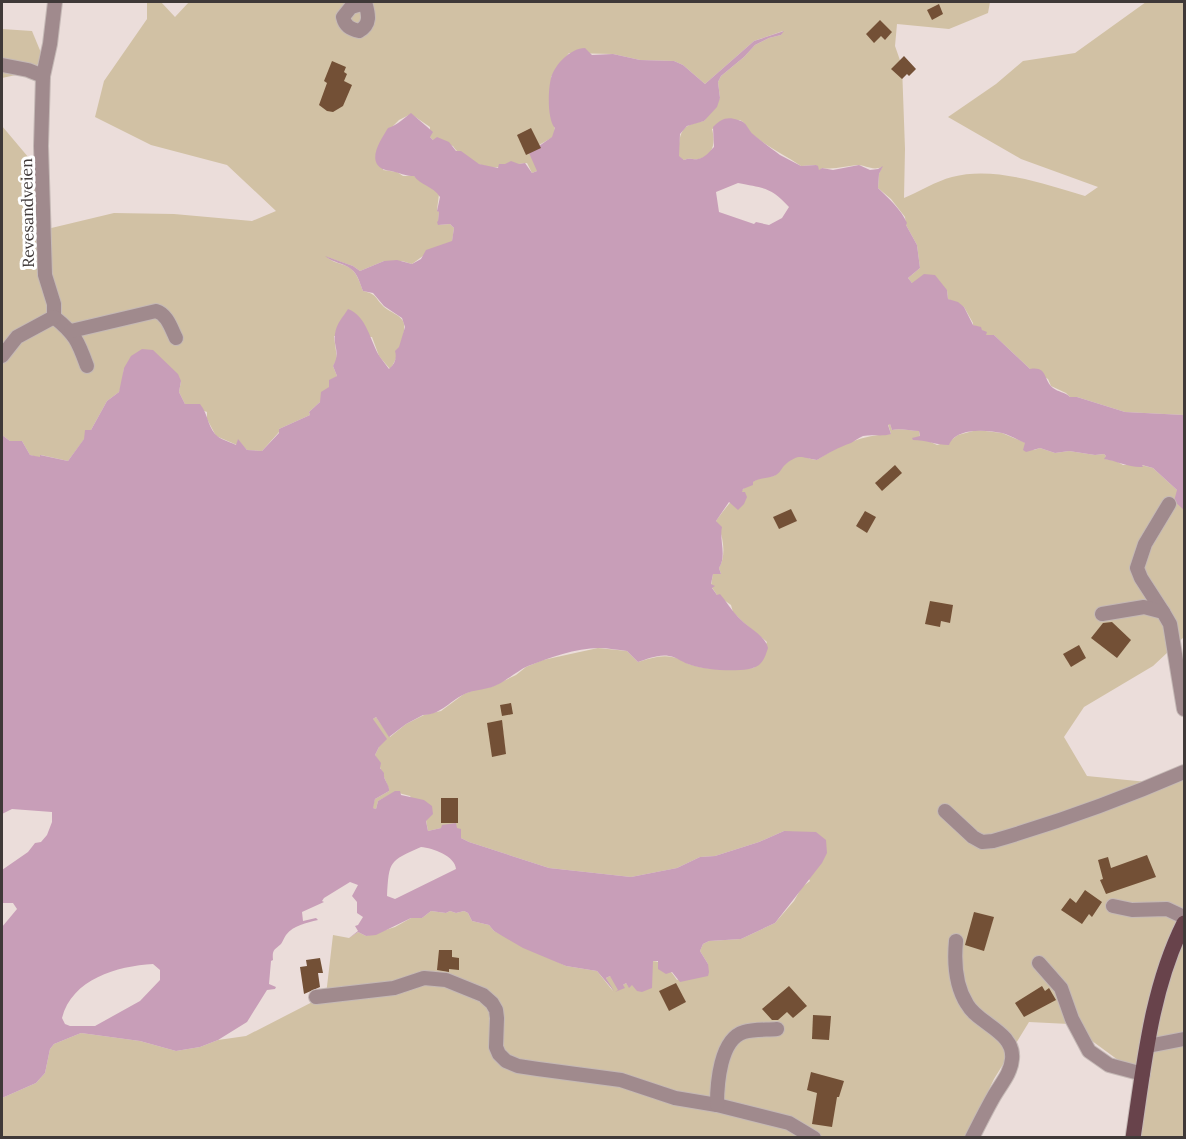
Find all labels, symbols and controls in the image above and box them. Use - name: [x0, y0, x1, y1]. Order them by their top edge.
- street label: Revesandveien: [16, 158, 38, 268]

